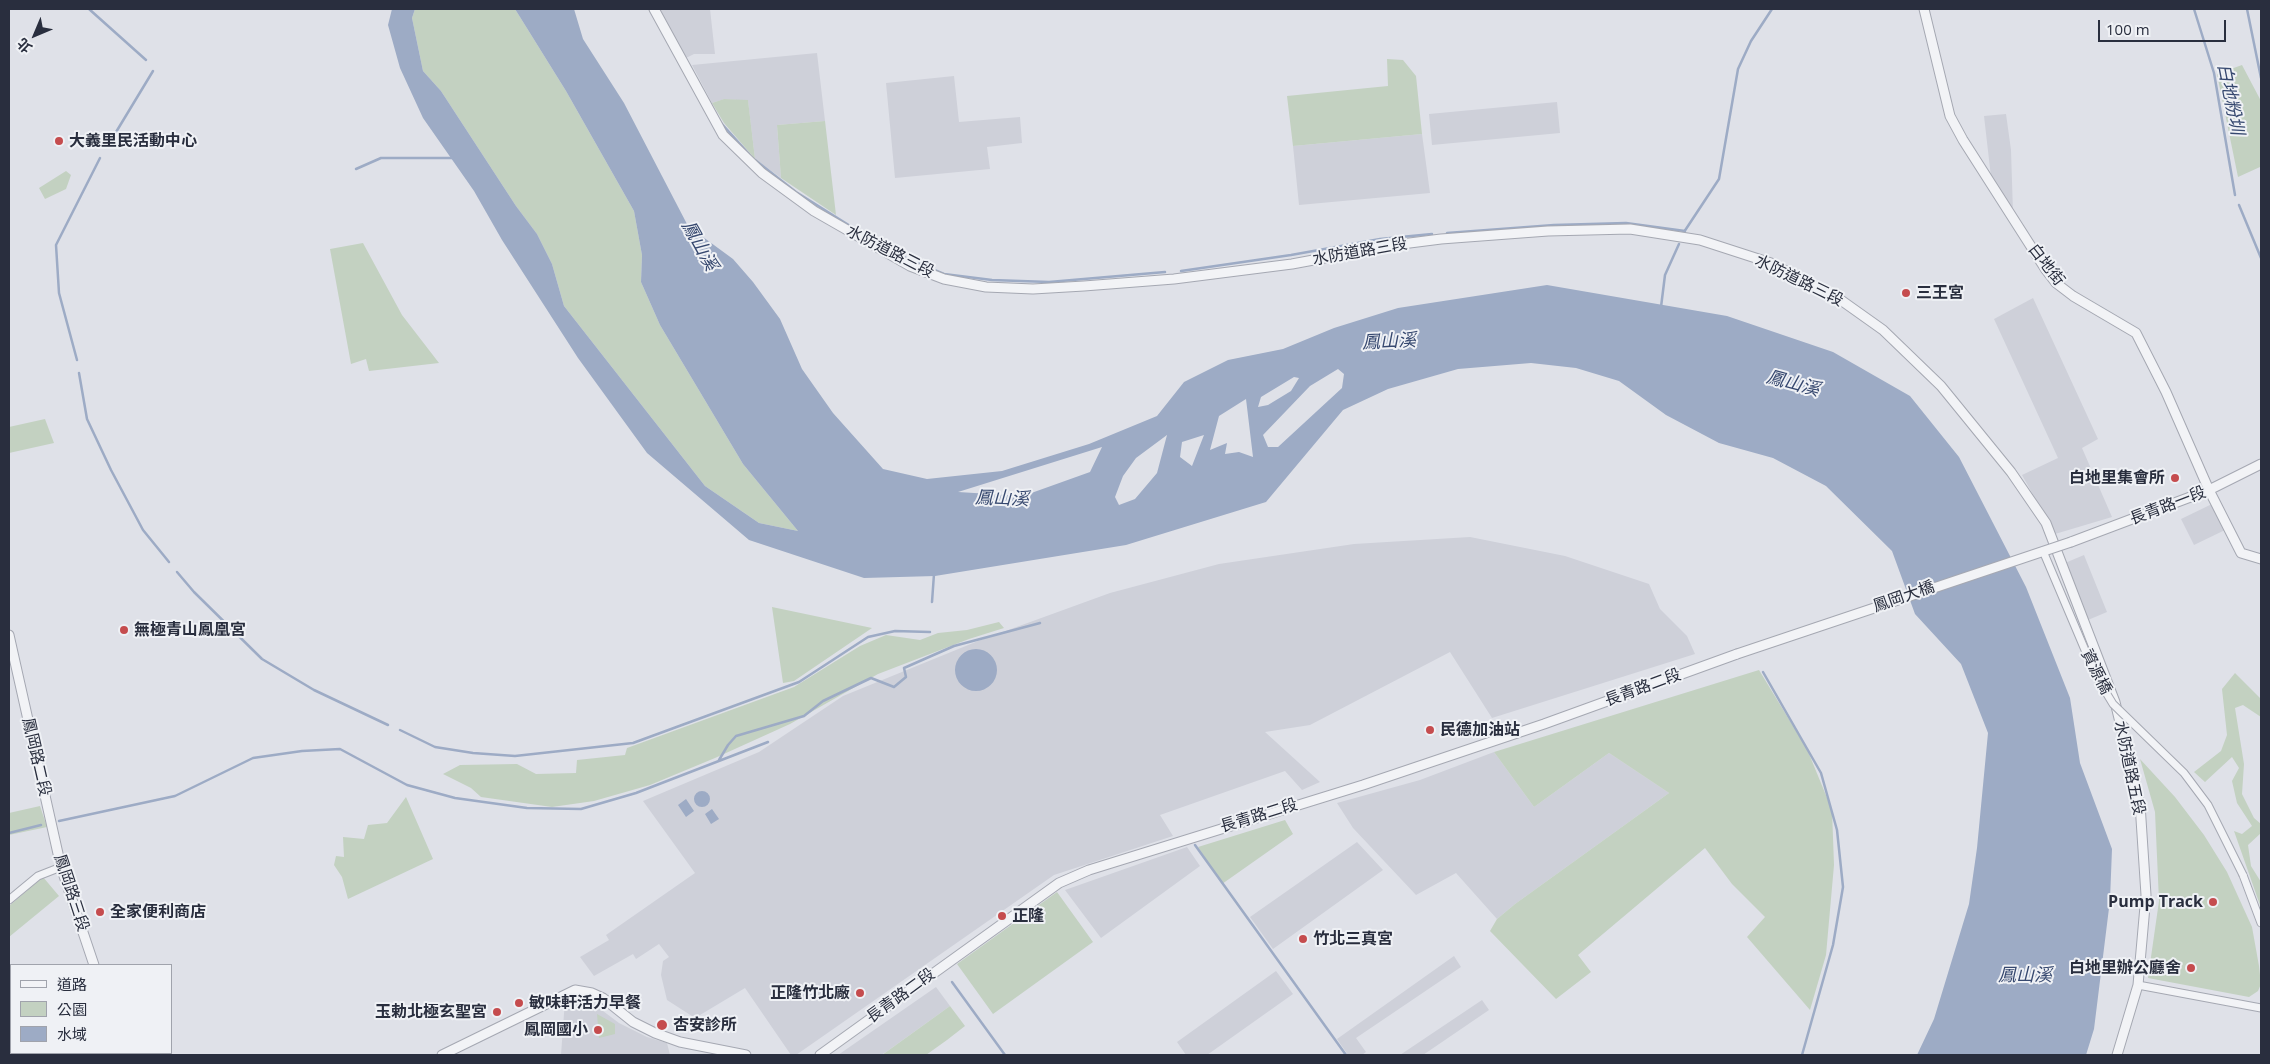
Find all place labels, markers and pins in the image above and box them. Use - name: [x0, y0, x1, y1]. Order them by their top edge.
- place label: 大義里民活動中心: [69, 131, 197, 151]
- marker: 大義里民活動中心: [53, 135, 65, 147]
- place label: 三王宮: [1916, 283, 1964, 303]
- marker: 三王宮: [1900, 287, 1912, 299]
- place label: 白地里集會所: [2069, 468, 2165, 488]
- marker: 白地里集會所: [2169, 472, 2181, 484]
- place label: 無極青山鳳凰宮: [134, 620, 246, 640]
- marker: 無極青山鳳凰宮: [118, 624, 130, 636]
- place label: 民德加油站: [1440, 720, 1520, 740]
- marker: 民德加油站: [1424, 724, 1436, 736]
- place label: Pump Track: [2108, 892, 2203, 912]
- marker: Pump Track: [2207, 896, 2219, 908]
- place label: 全家便利商店: [110, 902, 206, 922]
- marker: 全家便利商店: [94, 906, 106, 918]
- place label: 正隆: [1012, 906, 1044, 926]
- marker: 正隆: [996, 910, 1008, 922]
- place label: 竹北三真宮: [1313, 929, 1393, 949]
- marker: 竹北三真宮: [1297, 933, 1309, 945]
- place label: 白地里辦公廳舍: [2069, 958, 2181, 978]
- marker: 白地里辦公廳舍: [2185, 962, 2197, 974]
- place label: 正隆竹北廠: [770, 983, 850, 1003]
- marker: 正隆竹北廠: [854, 987, 866, 999]
- place label: 敏味軒活力早餐: [529, 993, 641, 1013]
- marker: 敏味軒活力早餐: [513, 997, 525, 1009]
- place label: 玉勅北極玄聖宮: [375, 1002, 487, 1022]
- marker: 玉勅北極玄聖宮: [491, 1006, 503, 1018]
- place label: 杏安診所: [673, 1015, 737, 1035]
- marker: 杏安診所: [655, 1018, 669, 1032]
- place label: 鳳岡國小: [524, 1020, 588, 1040]
- marker: 鳳岡國小: [592, 1024, 604, 1036]

